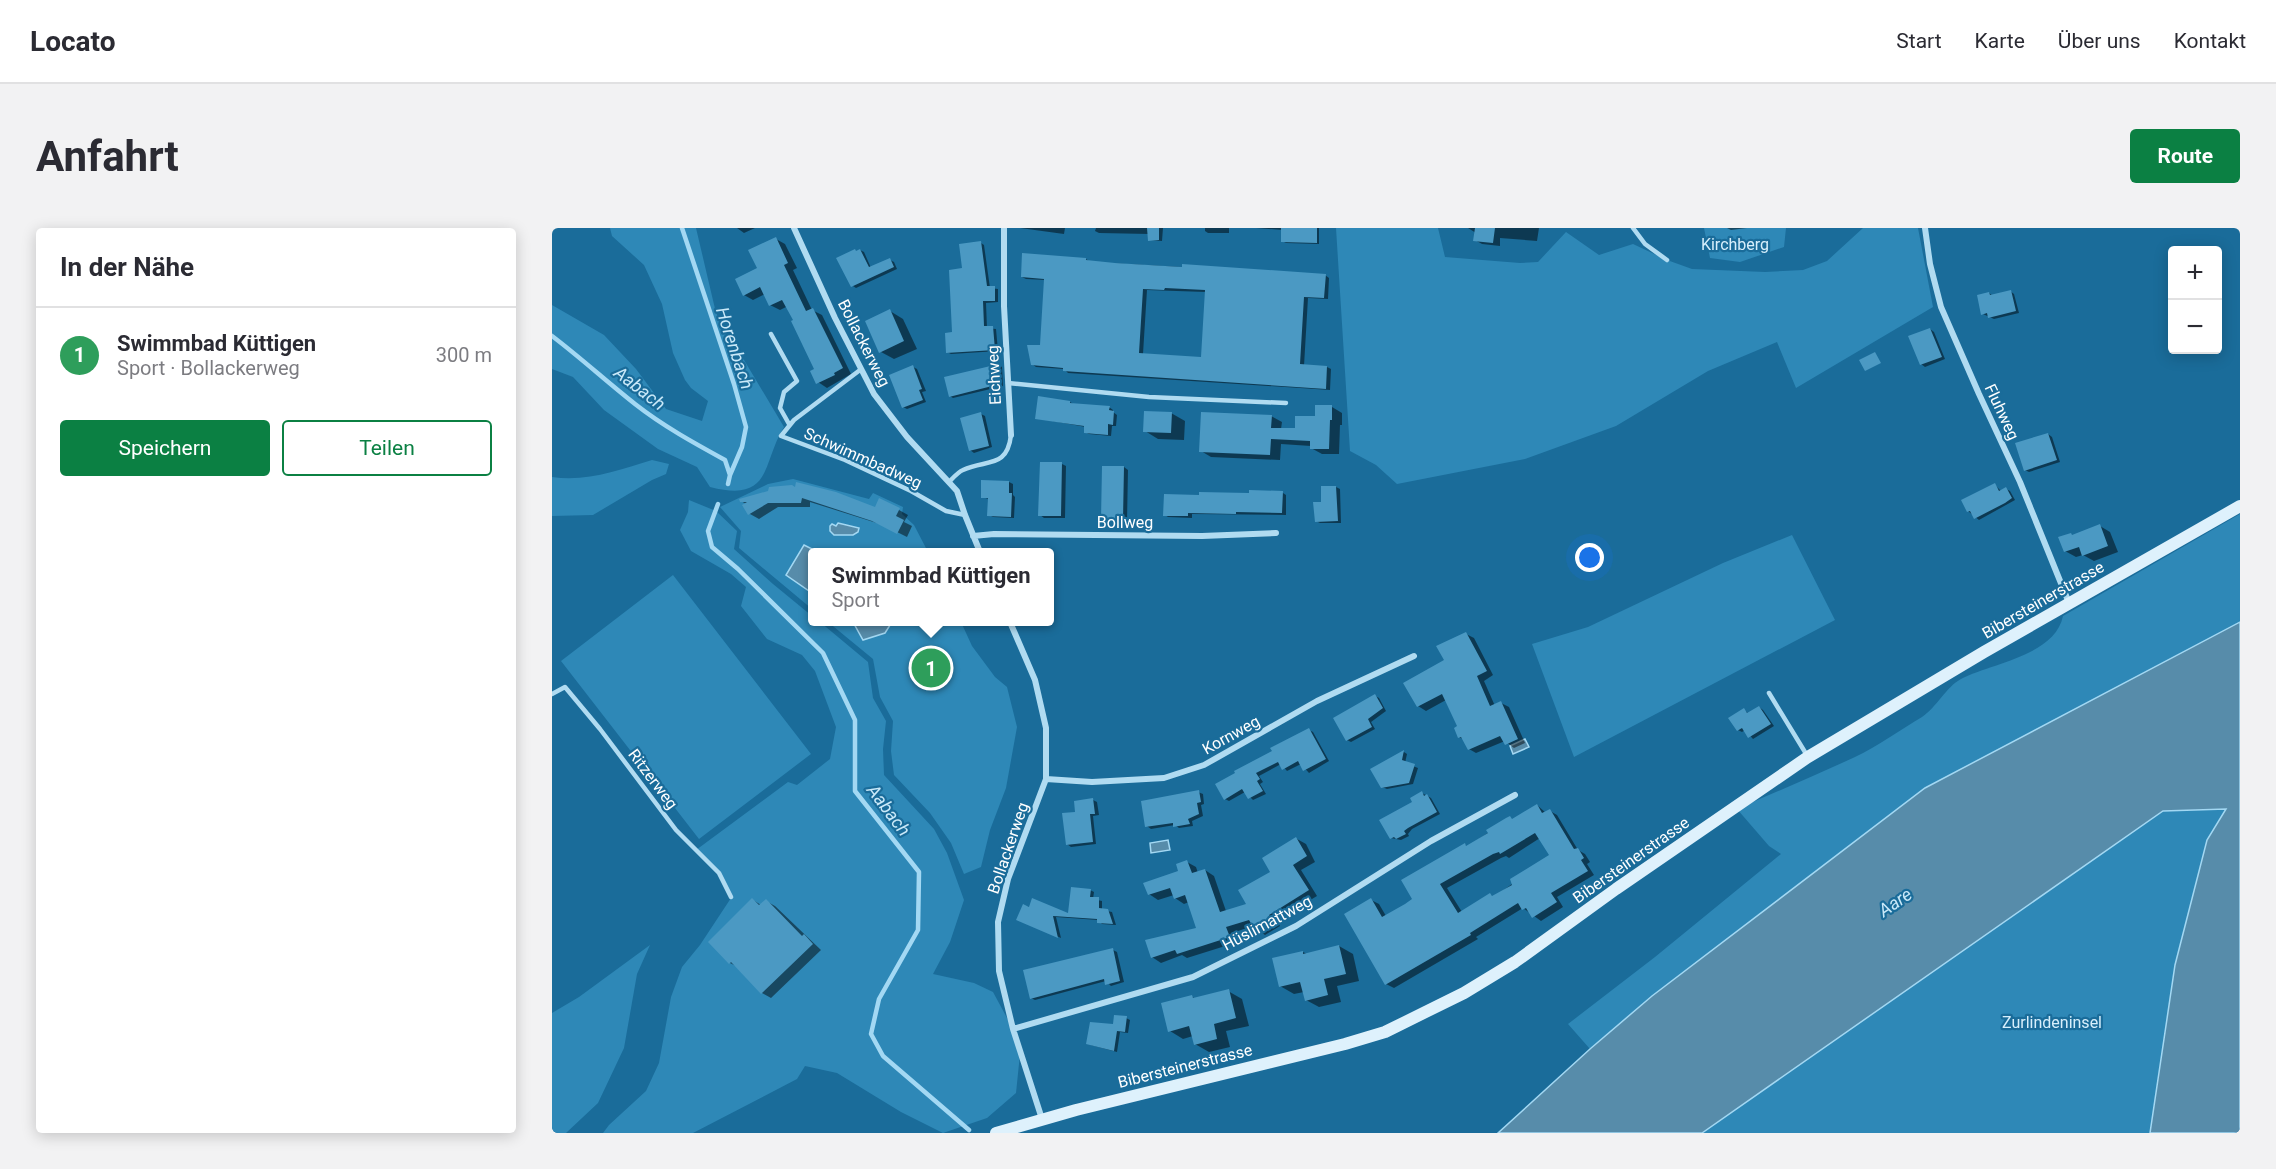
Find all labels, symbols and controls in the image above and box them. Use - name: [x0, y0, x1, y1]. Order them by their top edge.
- text: Locato: [30, 25, 115, 58]
- text: Start: [1896, 29, 1942, 53]
- text: Karte: [1975, 29, 2025, 53]
- text: Über uns: [2058, 29, 2141, 53]
- text: Kontakt: [2174, 29, 2246, 53]
- button: Route: [2130, 129, 2240, 183]
- text: Anfahrt: [36, 132, 179, 181]
- park label: Kirchberg: [1701, 235, 1769, 254]
- map controls: [2168, 246, 2222, 354]
- button: +: [2168, 246, 2222, 300]
- text: In der Nähe: [60, 252, 194, 282]
- street label: Bollackerweg: [834, 296, 894, 390]
- button: −: [2168, 300, 2222, 354]
- water label: Horenbach: [712, 304, 758, 392]
- text: Swimmbad Küttigen: [117, 331, 316, 356]
- text: 1: [74, 343, 85, 367]
- text: 300 m: [436, 343, 492, 367]
- street label: Eichweg: [983, 345, 1005, 405]
- text: Sport · Bollackerweg: [117, 356, 300, 380]
- water label: Aabach: [610, 361, 670, 414]
- street label: Fluhweg: [1981, 381, 2023, 443]
- button: Speichern: [60, 420, 270, 476]
- button: Teilen: [282, 420, 492, 476]
- street label: Schwimmbadweg: [801, 424, 925, 492]
- street label: Bollweg: [1097, 513, 1153, 532]
- your location: [1575, 543, 1604, 572]
- popup: [808, 548, 1054, 626]
- street label: Bibersteinerstrasse: [1979, 557, 2107, 643]
- text: Swimmbad Küttigen: [831, 563, 1031, 588]
- text: Sport: [831, 588, 880, 612]
- pin: 1: [912, 646, 950, 690]
- street label: Kornweg: [1199, 711, 1263, 759]
- street label: Ritzerweg: [624, 745, 682, 813]
- water label: Aabach: [862, 779, 915, 840]
- street label: Bollackerweg: [983, 800, 1033, 896]
- street label: Bibersteinerstrasse: [1569, 813, 1693, 907]
- water label: Aare: [1873, 883, 1916, 921]
- street label: Hüslimattweg: [1219, 891, 1315, 955]
- park label: Zurlindeninsel: [2002, 1013, 2102, 1032]
- street label: Bibersteinerstrasse: [1116, 1040, 1254, 1092]

